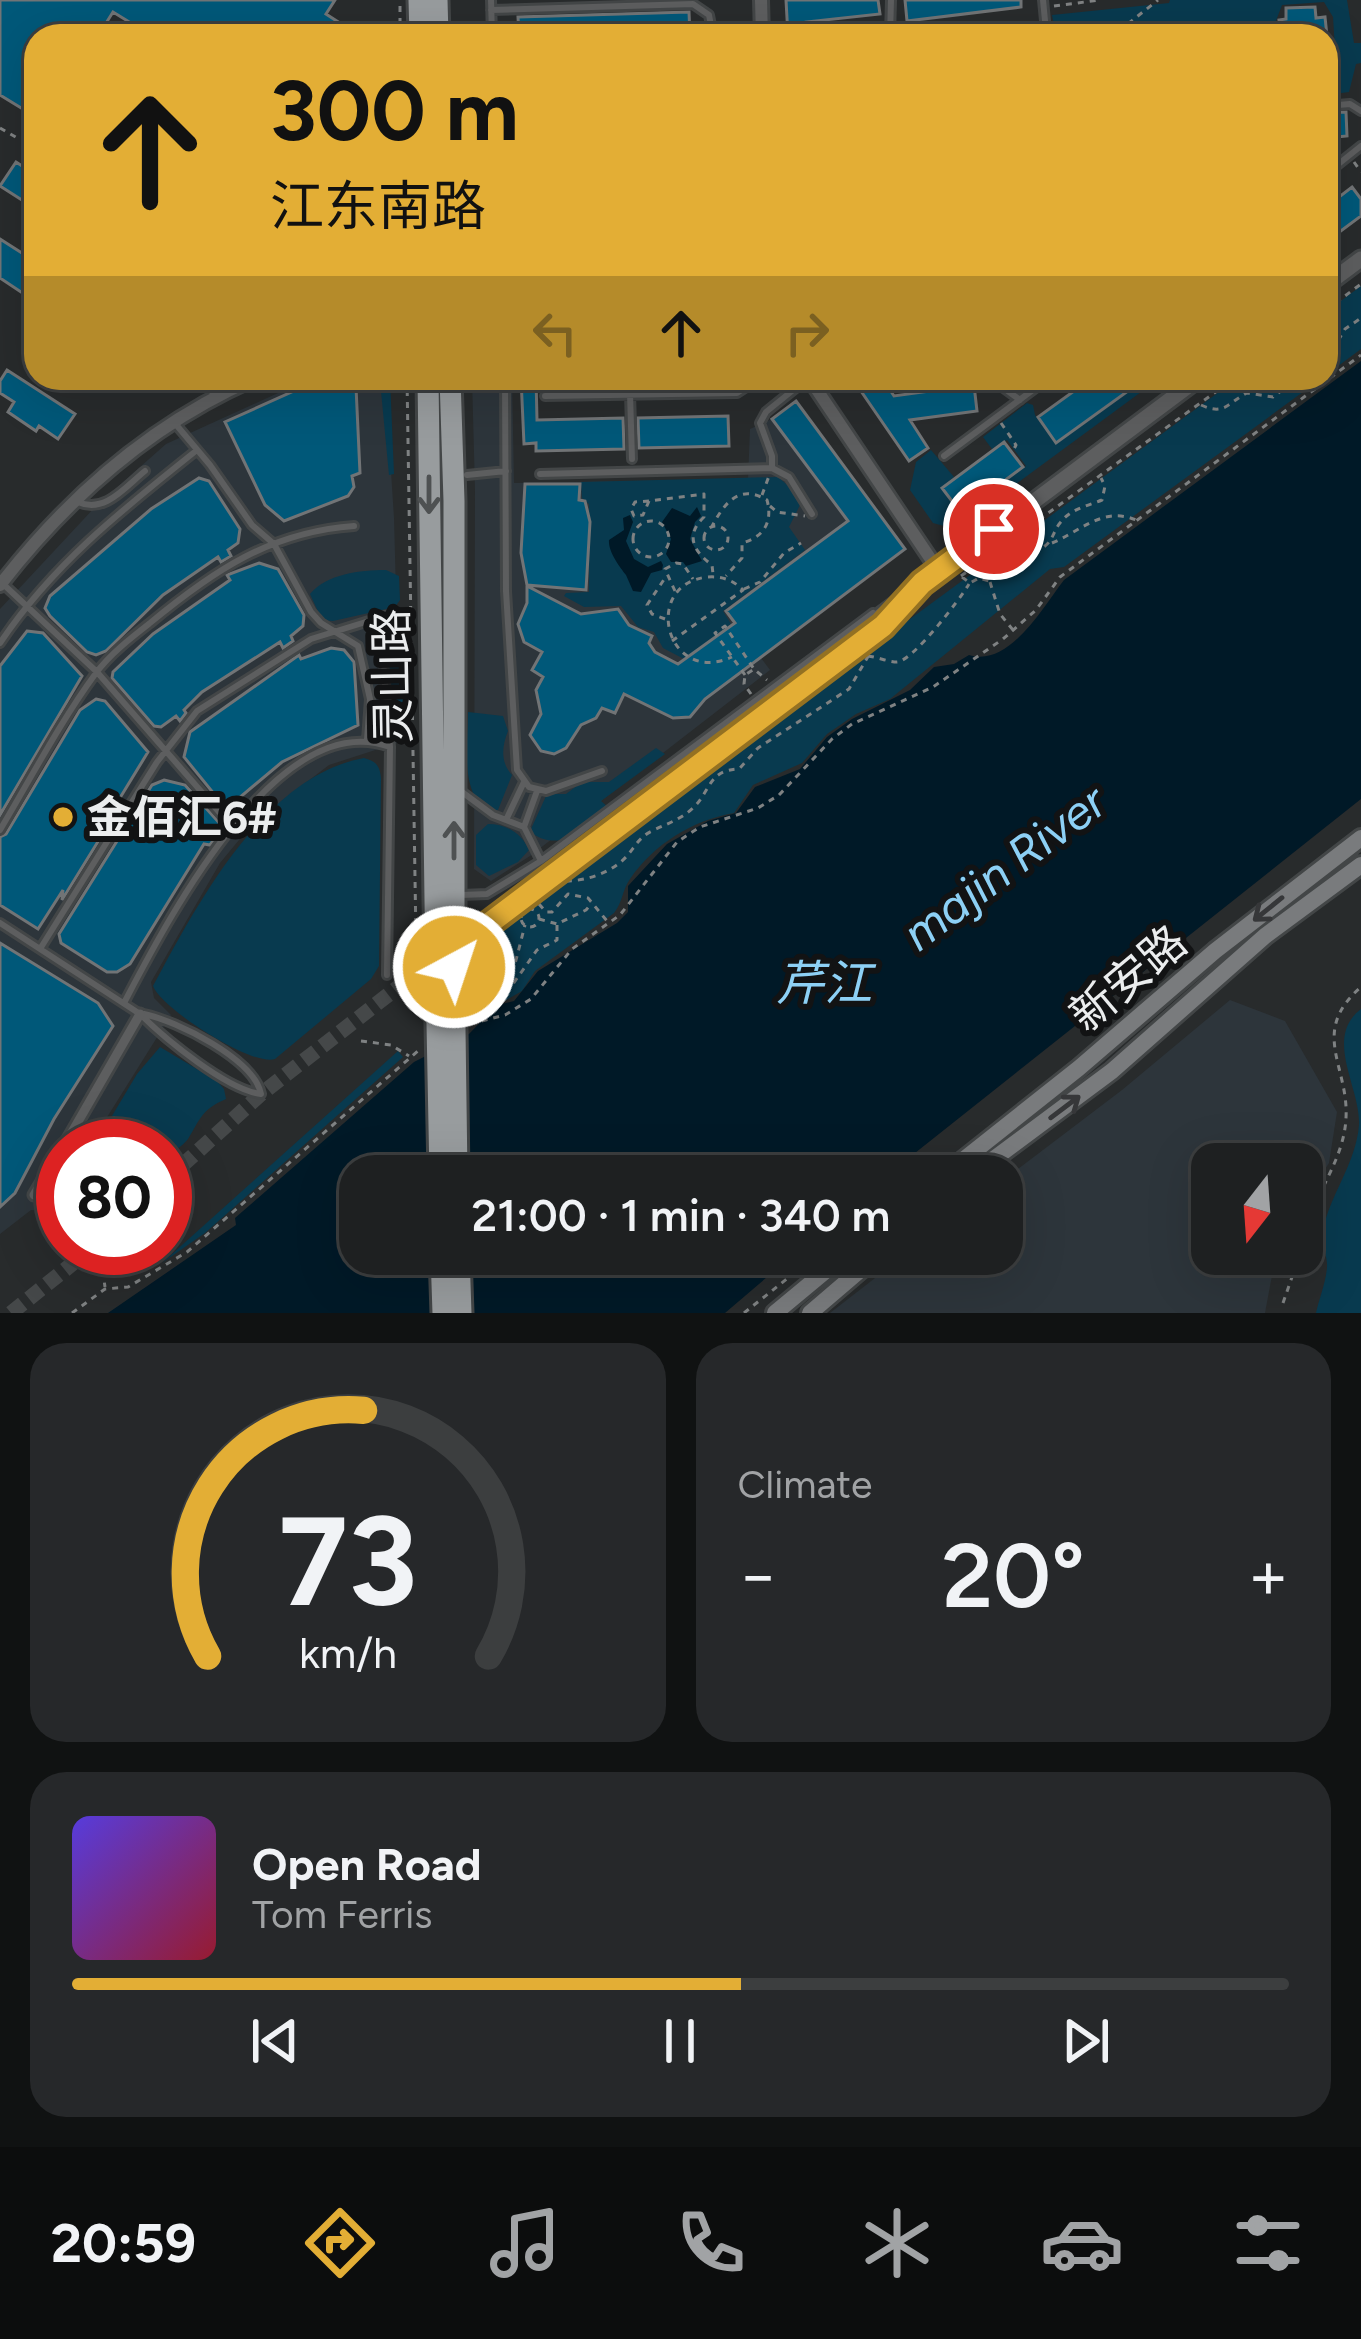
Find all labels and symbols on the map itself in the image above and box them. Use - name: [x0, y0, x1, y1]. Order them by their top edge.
- one-way arrow: [418, 475, 440, 514]
- pin: [943, 478, 1045, 580]
- street label: 灵山路: [364, 608, 420, 744]
- water label: majin River: [891, 771, 1118, 962]
- place label: 金佰汇6#: [87, 790, 277, 844]
- marker: 金佰汇6#: [50, 804, 76, 830]
- one-way arrow: [443, 821, 465, 860]
- one-way arrow: [1252, 895, 1284, 921]
- position arrow: [391, 904, 517, 1030]
- street label: 新安路: [1059, 914, 1197, 1042]
- water label: 芹江: [776, 954, 877, 1012]
- one-way arrow: [1049, 1094, 1081, 1120]
- speed limit sign: 80: [36, 1119, 192, 1275]
- north arrow: [1191, 1143, 1323, 1275]

